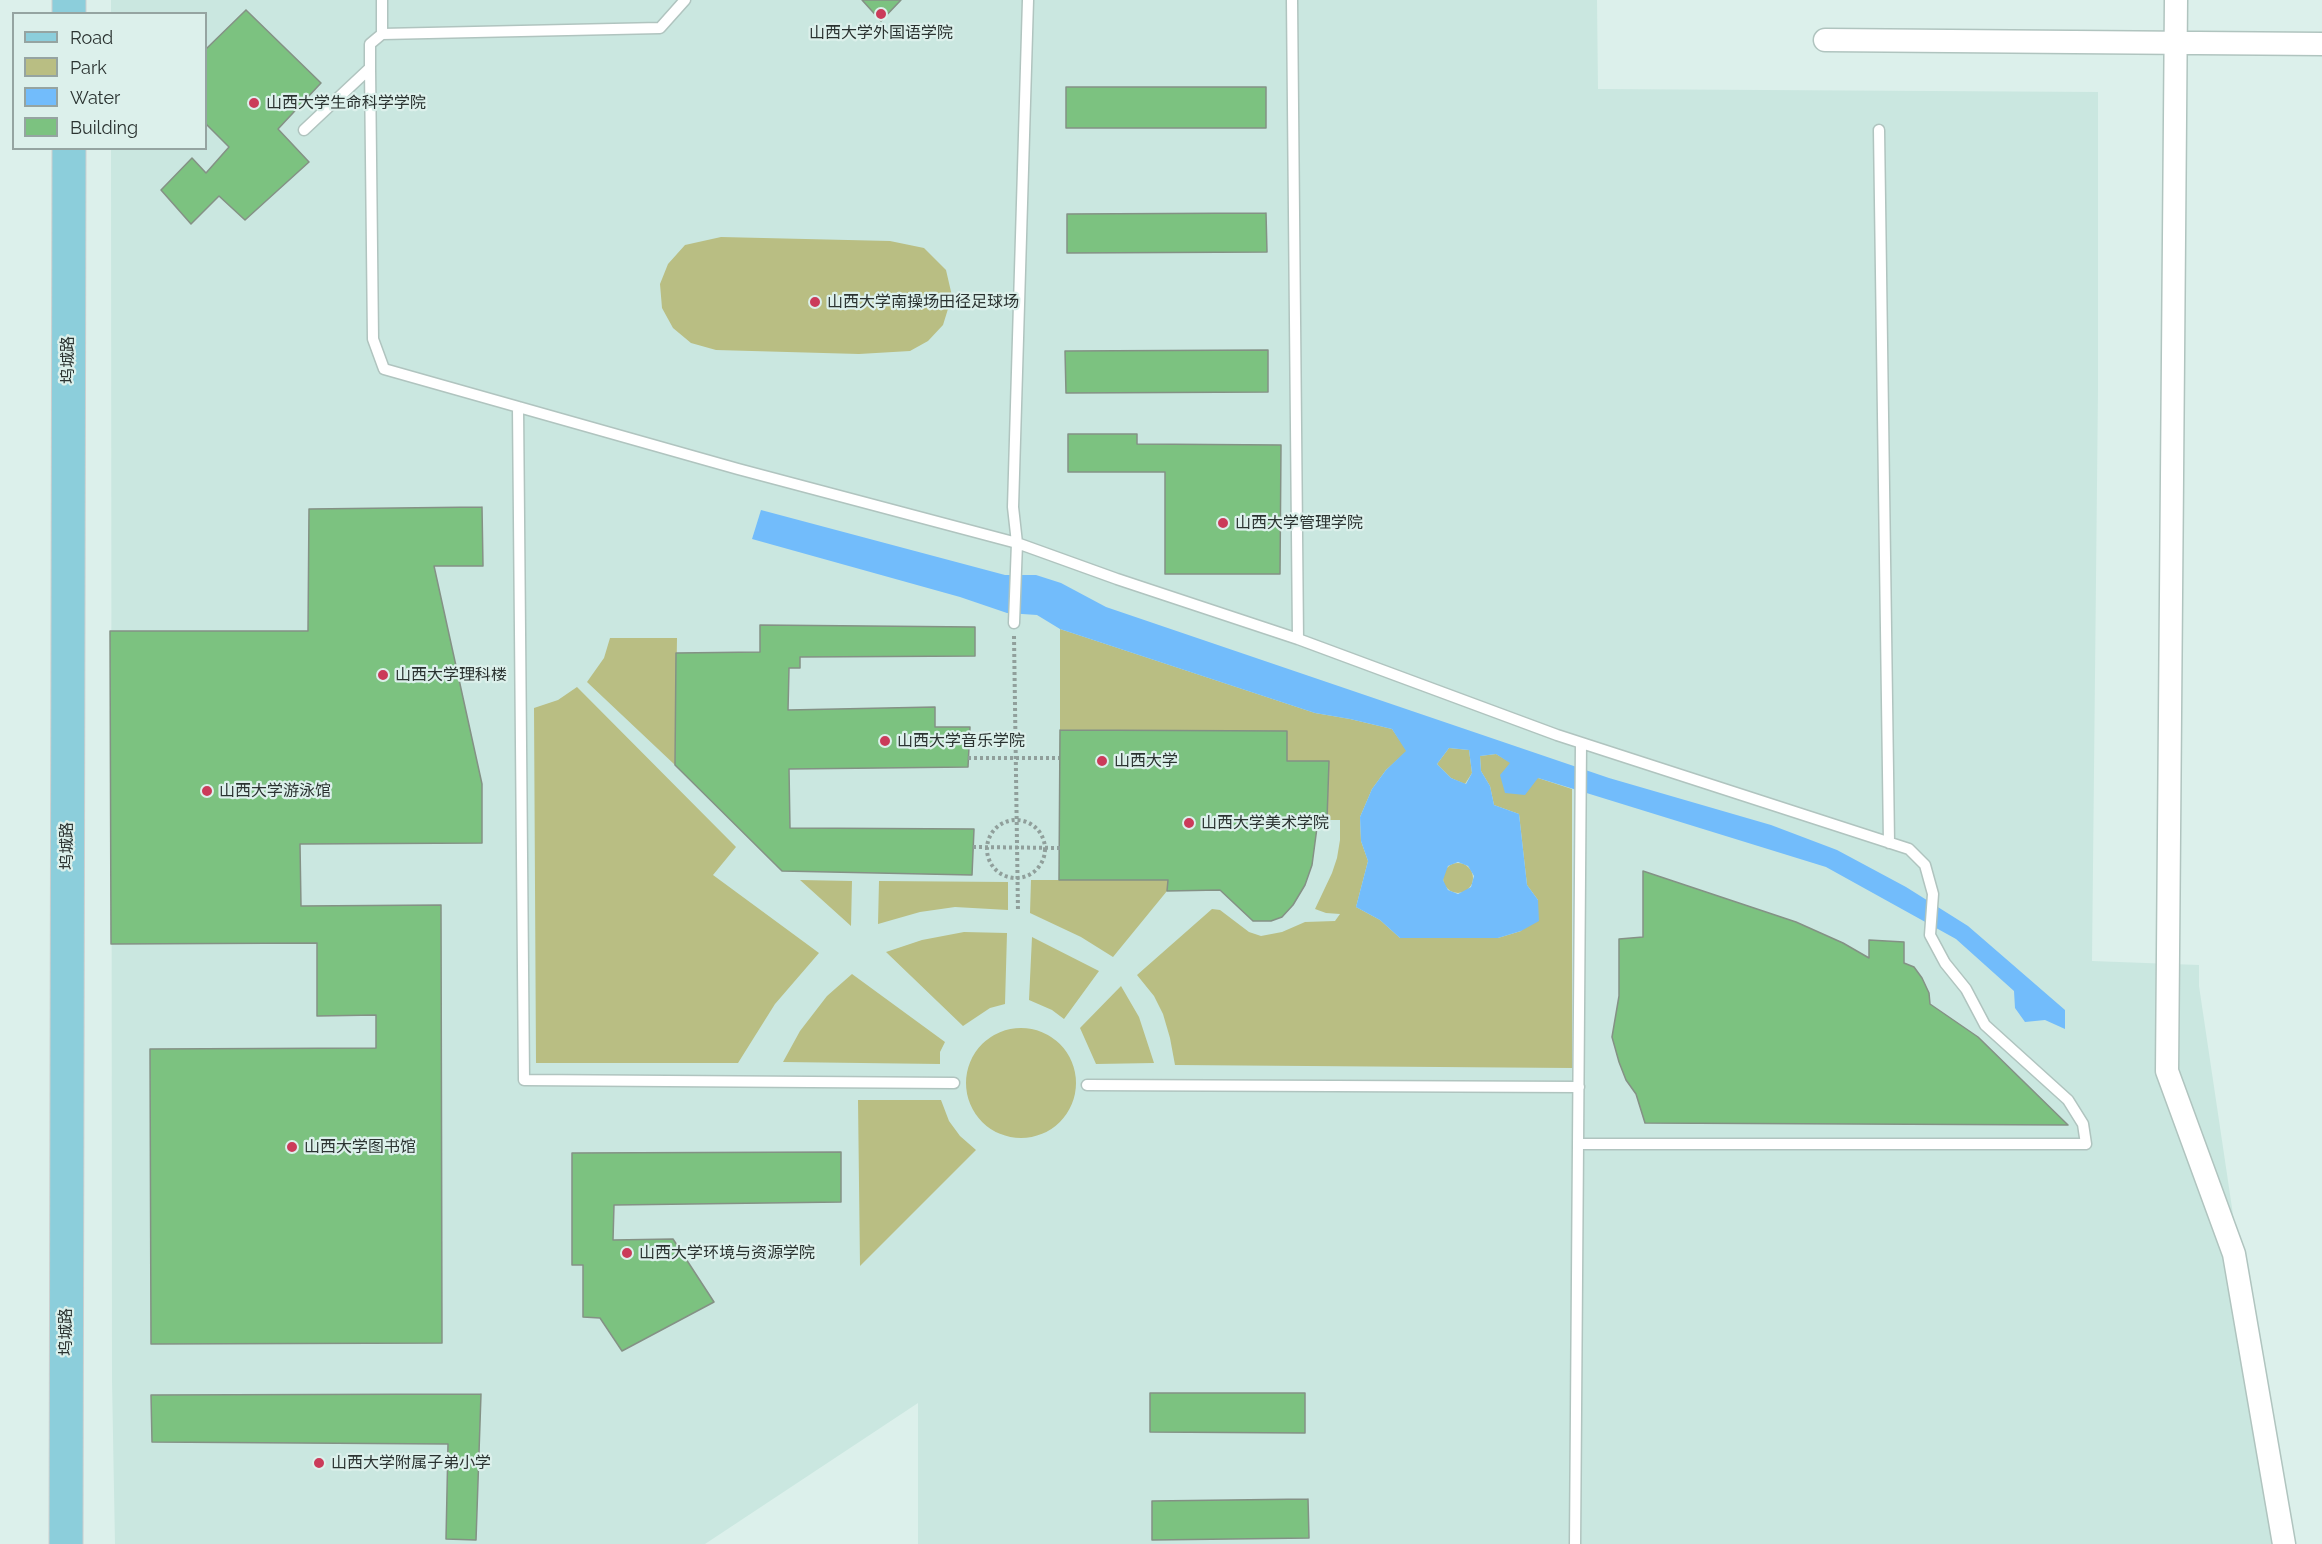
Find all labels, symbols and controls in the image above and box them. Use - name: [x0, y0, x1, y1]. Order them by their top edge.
- marker: 山西大学外国语学院: [874, 7, 888, 21]
- legend: [12, 12, 207, 150]
- place label: 山西大学外国语学院: [809, 23, 953, 43]
- text: Road: [70, 27, 113, 48]
- text: Park: [70, 57, 107, 78]
- text: Water: [70, 87, 120, 108]
- place label: 山西大学生命科学学院: [266, 93, 426, 113]
- marker: 山西大学生命科学学院: [247, 96, 261, 110]
- text: Building: [70, 117, 138, 138]
- place label: 山西大学南操场田径足球场: [827, 292, 1019, 312]
- marker: 山西大学南操场田径足球场: [808, 295, 822, 309]
- street label: 坞城路: [58, 336, 78, 384]
- place label: 山西大学管理学院: [1235, 513, 1363, 533]
- marker: 山西大学管理学院: [1216, 516, 1230, 530]
- place label: 山西大学理科楼: [395, 665, 507, 685]
- marker: 山西大学理科楼: [376, 668, 390, 682]
- place label: 山西大学音乐学院: [897, 731, 1025, 751]
- marker: 山西大学音乐学院: [878, 734, 892, 748]
- place label: 山西大学: [1114, 751, 1178, 771]
- marker: 山西大学: [1095, 754, 1109, 768]
- place label: 山西大学游泳馆: [219, 781, 331, 801]
- marker: 山西大学游泳馆: [200, 784, 214, 798]
- place label: 山西大学美术学院: [1201, 813, 1329, 833]
- marker: 山西大学美术学院: [1182, 816, 1196, 830]
- street label: 坞城路: [57, 822, 77, 870]
- place label: 山西大学图书馆: [304, 1137, 416, 1157]
- marker: 山西大学图书馆: [285, 1140, 299, 1154]
- place label: 山西大学环境与资源学院: [639, 1243, 815, 1263]
- marker: 山西大学环境与资源学院: [620, 1246, 634, 1260]
- street label: 坞城路: [56, 1308, 76, 1356]
- place label: 山西大学附属子弟小学: [331, 1453, 491, 1473]
- marker: 山西大学附属子弟小学: [312, 1456, 326, 1470]

